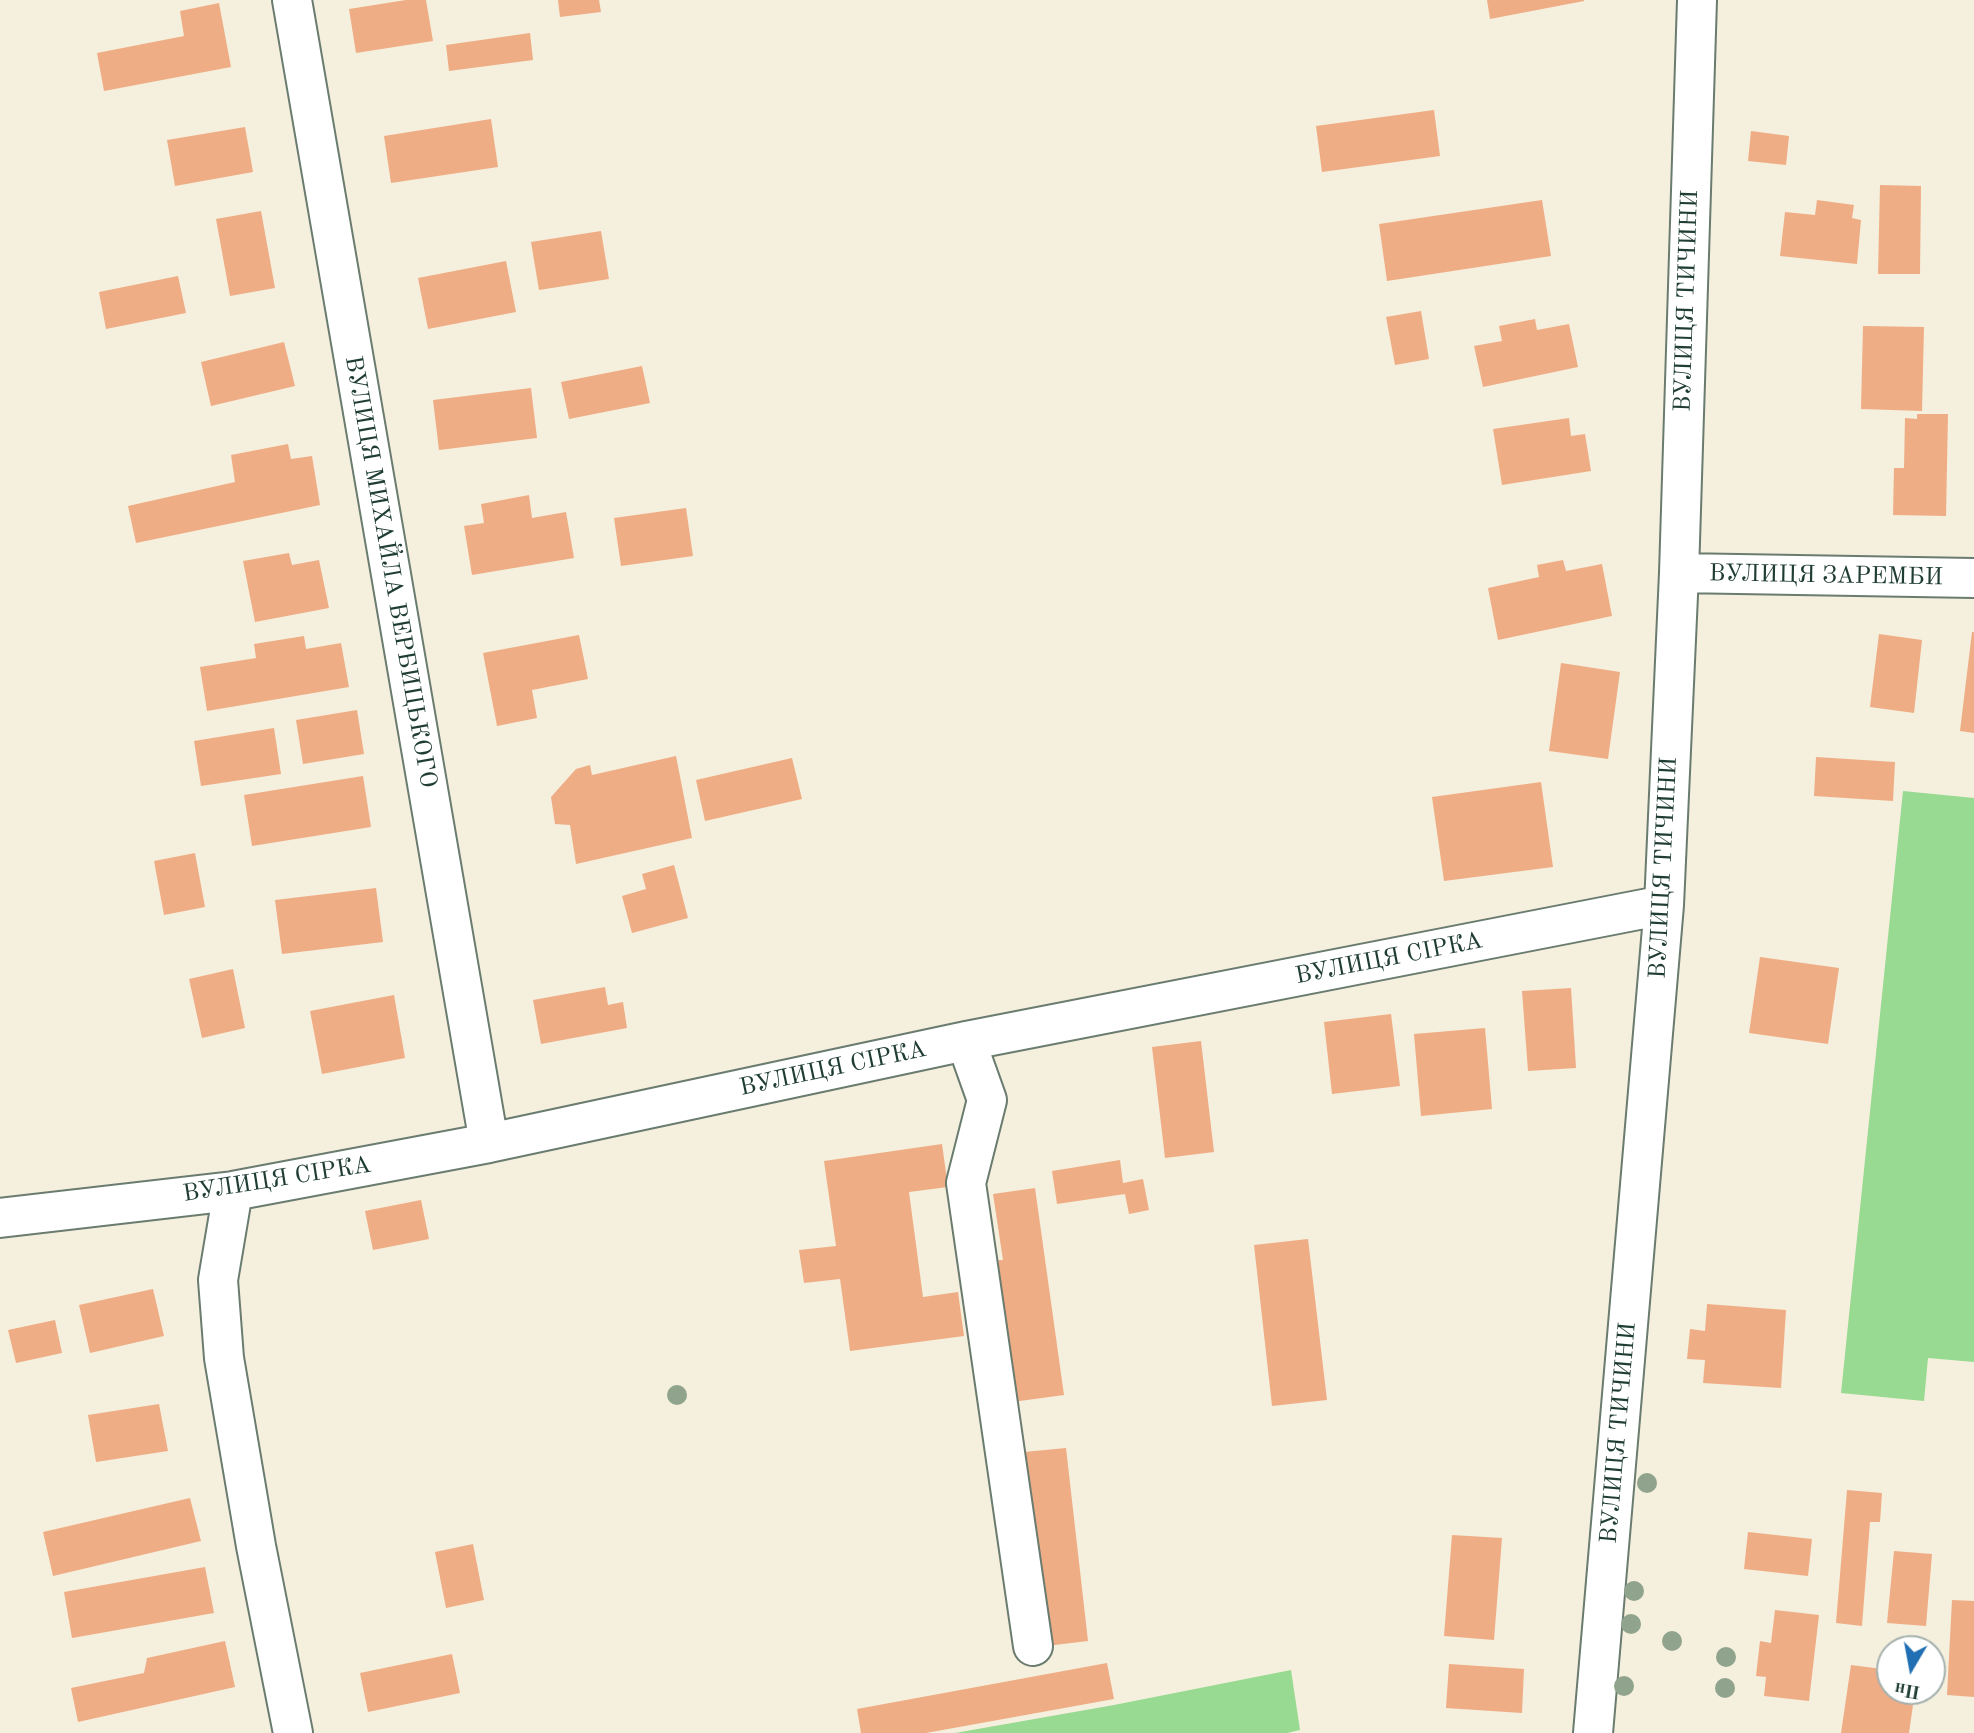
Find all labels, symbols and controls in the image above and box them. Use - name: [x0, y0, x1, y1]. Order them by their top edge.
- street label: ВУЛИЦЯ ТИЧИНИ: [1669, 189, 1705, 413]
- street label: ВУЛИЦЯ МИХАЙЛА ВЕРБИЦЬКОГО: [338, 354, 442, 790]
- street label: ВУЛИЦЯ ЗАРЕМБИ: [1709, 560, 1943, 592]
- street label: ВУЛИЦЯ ТИЧИНИ: [1644, 756, 1684, 980]
- street label: ВУЛИЦЯ СІРКА: [1293, 927, 1485, 991]
- street label: ВУЛИЦЯ СІРКА: [737, 1035, 929, 1103]
- street label: ВУЛИЦЯ СІРКА: [181, 1151, 373, 1209]
- street label: ВУЛИЦЯ ТИЧИНИ: [1595, 1321, 1643, 1545]
- north arrow: [1876, 1635, 1946, 1705]
- text: Пн: [1893, 1678, 1922, 1701]

